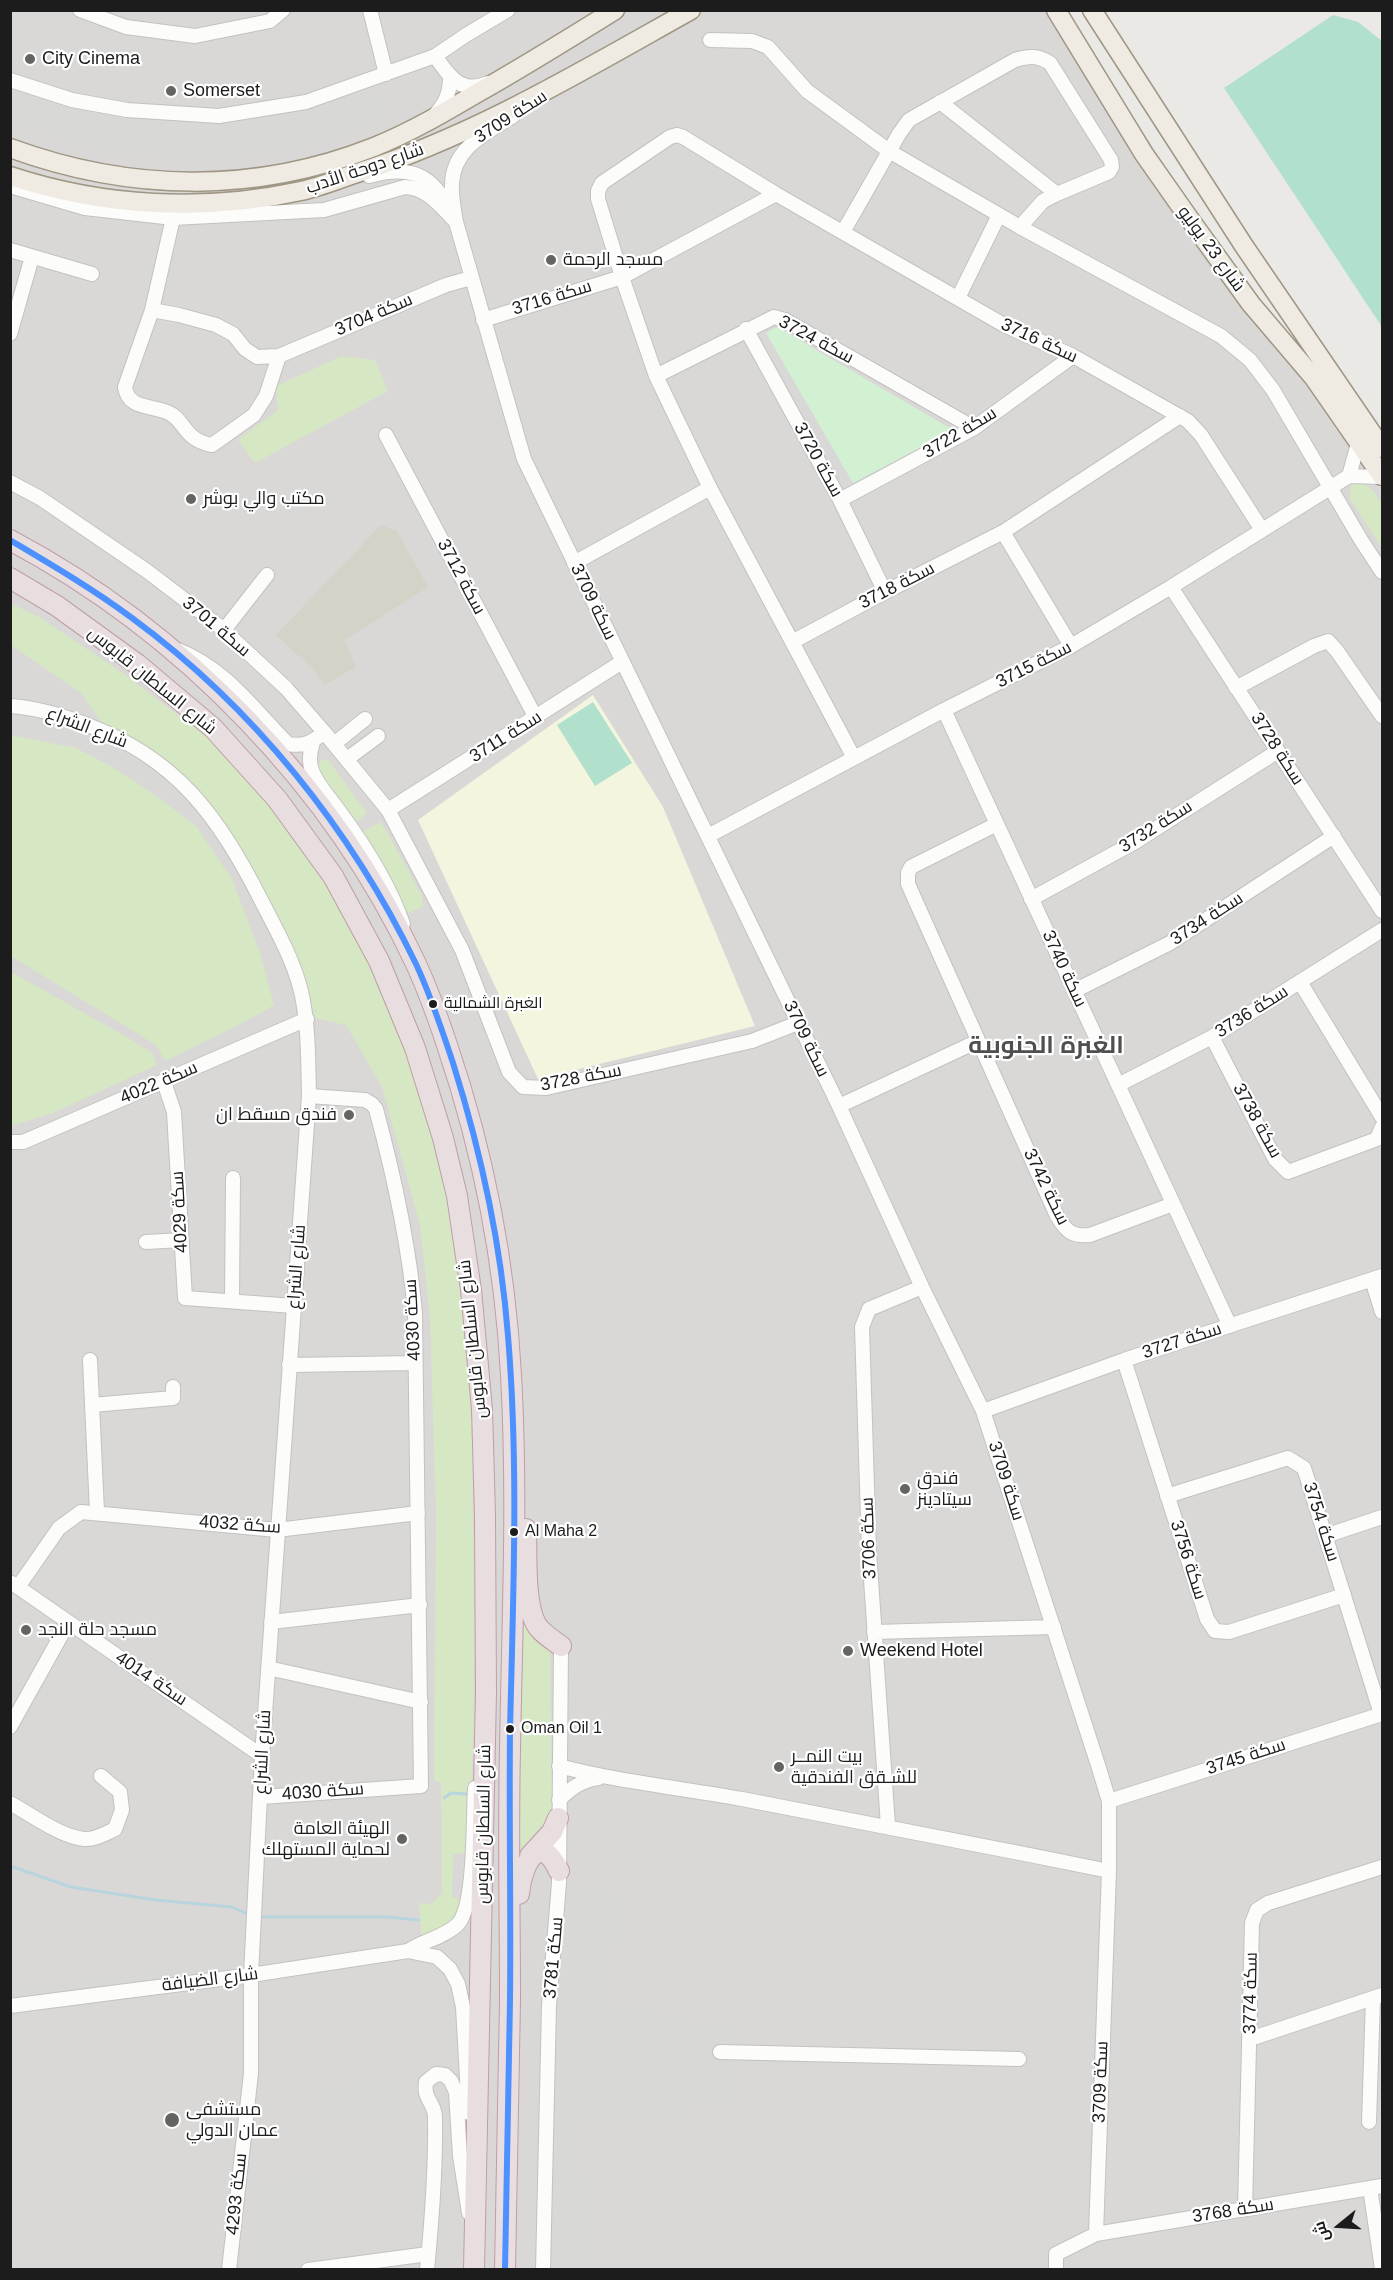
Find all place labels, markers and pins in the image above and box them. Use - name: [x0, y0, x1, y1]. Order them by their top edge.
- place label: City Cinema: [42, 48, 140, 70]
- marker: City Cinema: [23, 52, 37, 66]
- place label: Somerset: [183, 80, 260, 102]
- marker: Somerset: [164, 84, 178, 98]
- place label: مسجد الرحمة: [563, 249, 663, 271]
- marker: مسجد الرحمة: [544, 253, 558, 267]
- place label: مكتب والي بوشر: [203, 488, 325, 510]
- marker: مكتب والي بوشر: [184, 492, 198, 506]
- place label: الغبرة الشمالية: [444, 994, 543, 1014]
- marker: الغبرة الشمالية: [427, 998, 439, 1010]
- place label: فندق مسقط ان: [216, 1104, 337, 1126]
- marker: فندق مسقط ان: [342, 1108, 356, 1122]
- place label: فندق سيتادينز: [917, 1468, 972, 1510]
- marker: فندق سيتادينز: [898, 1482, 912, 1496]
- place label: Al Maha 2: [525, 1522, 597, 1542]
- marker: Al Maha 2: [508, 1526, 520, 1538]
- place label: مسجد حلة النجد: [38, 1619, 157, 1641]
- marker: مسجد حلة النجد: [19, 1623, 33, 1637]
- place label: Weekend Hotel: [860, 1640, 983, 1662]
- marker: Weekend Hotel: [841, 1644, 855, 1658]
- place label: Oman Oil 1: [521, 1719, 602, 1739]
- marker: Oman Oil 1: [504, 1723, 516, 1735]
- place label: بيت النمــر للشـقق الفندقية: [791, 1746, 917, 1788]
- marker: بيت النمــر للشـقق الفندقية: [772, 1760, 786, 1774]
- place label: الهيئة العامة لحماية المستهلك: [262, 1818, 390, 1860]
- marker: الهيئة العامة لحماية المستهلك: [395, 1832, 409, 1846]
- place label: مستشفى عمان الدولي: [186, 2099, 279, 2142]
- marker: مستشفى عمان الدولي: [163, 2111, 181, 2129]

